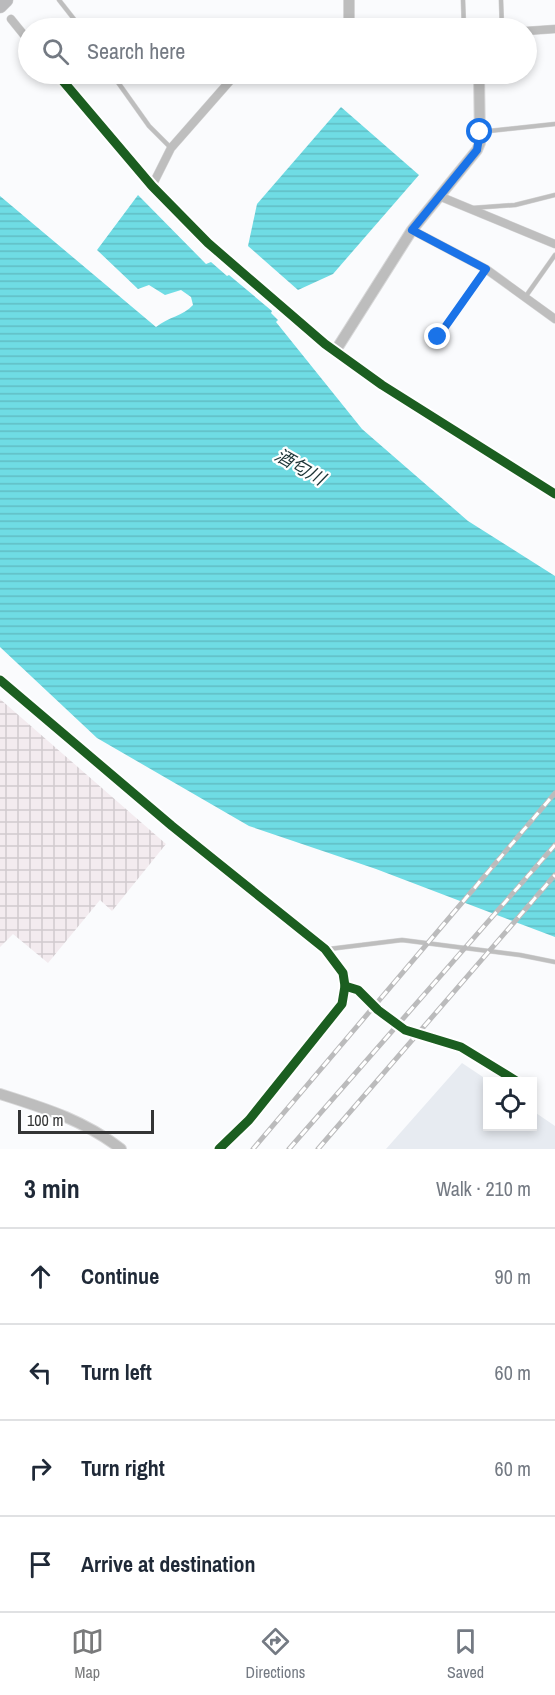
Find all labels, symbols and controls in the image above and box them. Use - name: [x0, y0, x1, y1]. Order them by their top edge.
- search box: [18, 18, 537, 84]
- icon: search: [39, 35, 72, 68]
- text: Search here: [87, 36, 185, 66]
- route start: [466, 118, 492, 144]
- route end: [424, 323, 450, 349]
- water label: 酒匂川: [271, 442, 332, 492]
- map controls: [483, 1077, 537, 1131]
- button: locate: [483, 1077, 537, 1131]
- scale bar: [18, 1107, 154, 1134]
- text: 100 m: [27, 1109, 63, 1131]
- text: 3 min: [24, 1171, 80, 1206]
- text: Walk · 210 m: [436, 1175, 531, 1202]
- icon: ahead: [24, 1260, 57, 1293]
- text: Continue: [81, 1261, 159, 1291]
- text: 90 m: [495, 1263, 531, 1290]
- icon: left: [24, 1356, 57, 1389]
- text: Turn left: [81, 1357, 152, 1387]
- text: 60 m: [495, 1359, 531, 1386]
- icon: right: [24, 1452, 57, 1485]
- text: Turn right: [81, 1453, 165, 1483]
- text: 60 m: [495, 1455, 531, 1482]
- icon: arrive: [24, 1548, 57, 1581]
- text: Arrive at destination: [81, 1549, 255, 1579]
- tab: Map: [71, 1625, 104, 1683]
- tab: Directions: [245, 1625, 305, 1683]
- tab: Saved: [447, 1625, 484, 1683]

